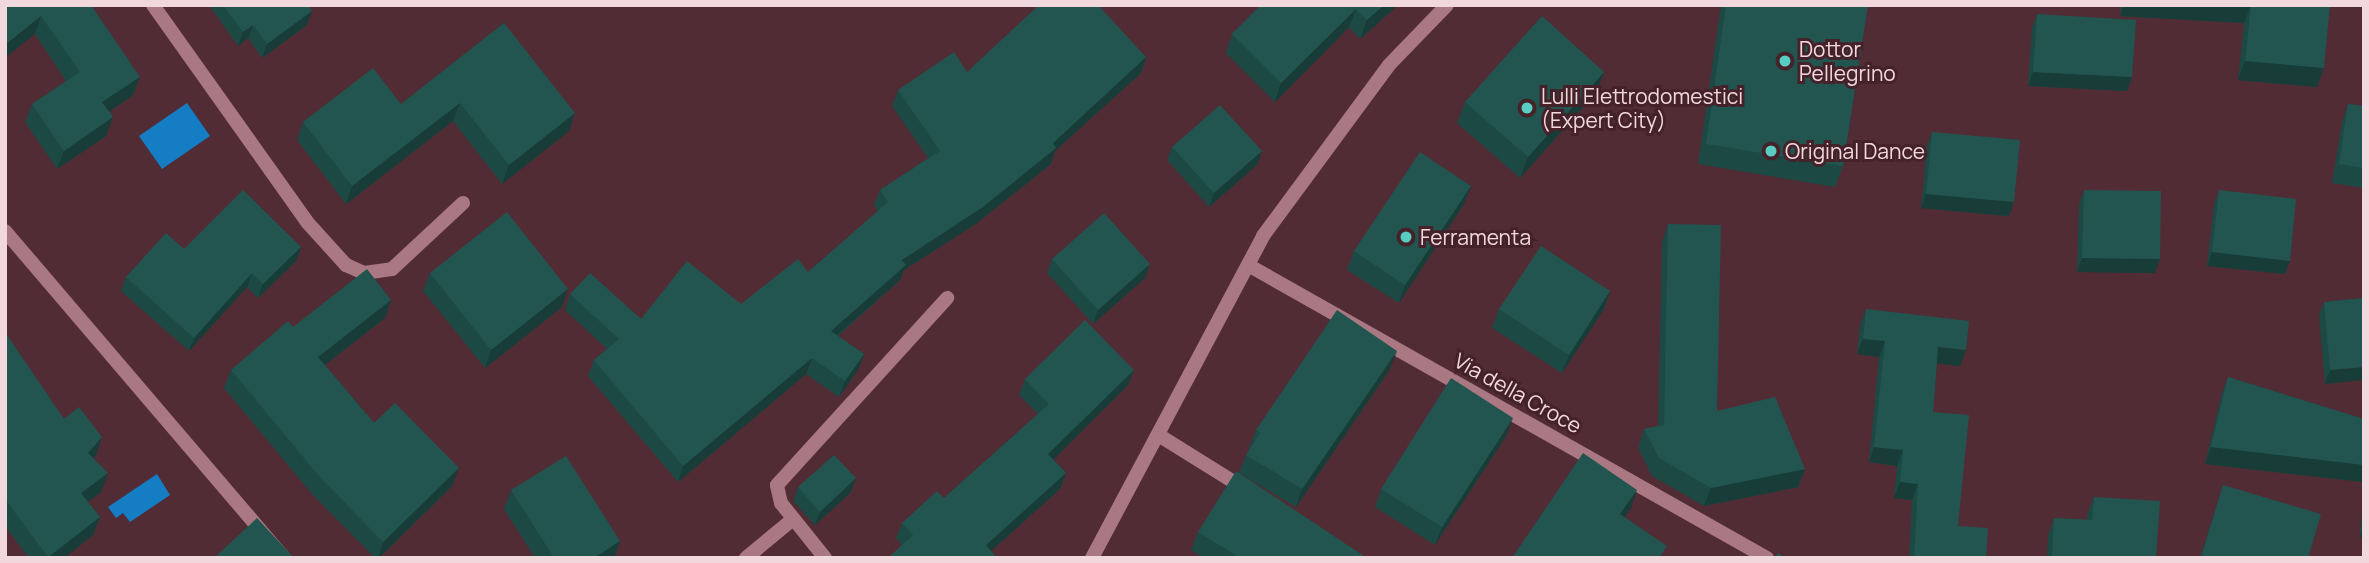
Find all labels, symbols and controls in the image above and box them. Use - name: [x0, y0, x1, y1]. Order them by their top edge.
- place label: Dottor Pellegrino: [1799, 36, 1896, 86]
- marker: Dottor Pellegrino: [1777, 53, 1793, 69]
- place label: Lulli Elettrodomestici (Expert City): [1541, 83, 1743, 133]
- marker: Lulli Elettrodomestici (Expert City): [1519, 100, 1535, 116]
- place label: Original Dance: [1785, 138, 1925, 164]
- marker: Original Dance: [1763, 143, 1779, 159]
- place label: Ferramenta: [1420, 224, 1531, 250]
- marker: Ferramenta: [1398, 229, 1414, 245]
- street label: Via della Croce: [1450, 348, 1586, 438]

